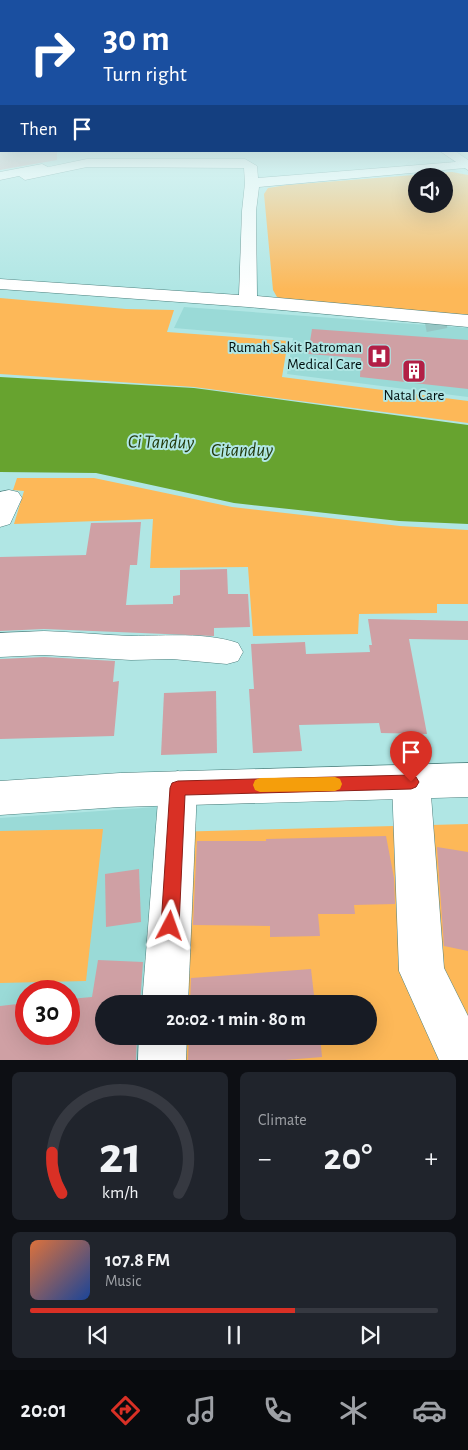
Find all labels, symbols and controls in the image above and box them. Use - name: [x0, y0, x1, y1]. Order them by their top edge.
- icon: right: [20, 20, 85, 85]
- text: 30 m: [103, 22, 170, 57]
- text: Turn right: [103, 63, 187, 85]
- icon: arrive: [68, 115, 96, 143]
- text: Then: [20, 120, 58, 139]
- map controls: [408, 168, 453, 213]
- button: sound: [408, 168, 453, 213]
- place label: Rumah Sakit Patroman Medical Care: [228, 340, 362, 372]
- hospital icon: Rumah Sakit Patroman Medical Care: [366, 343, 392, 369]
- building icon: Natal Care: [401, 358, 427, 384]
- place label: Natal Care: [383, 388, 445, 403]
- water label: Ci Tanduy: [128, 432, 195, 453]
- water label: Citanduy: [211, 441, 273, 460]
- pin: [390, 731, 432, 782]
- icon: arrive: [397, 738, 425, 766]
- position arrow: [143, 899, 195, 951]
- speed limit sign: 30: [15, 980, 80, 1045]
- text: 20:02 · 1 min · 80 m: [166, 1010, 306, 1029]
- text: Climate: [258, 1112, 307, 1128]
- text: 21: [98, 1130, 142, 1182]
- text: 20°: [324, 1139, 372, 1177]
- text: −: [258, 1145, 271, 1173]
- text: +: [425, 1145, 438, 1173]
- text: km/h: [102, 1184, 138, 1202]
- text: 107.8 FM: [105, 1251, 170, 1270]
- text: Music: [105, 1273, 141, 1289]
- icon: previous: [84, 1321, 112, 1349]
- icon: pause: [220, 1321, 248, 1349]
- icon: next: [356, 1321, 384, 1349]
- icon: directions: [108, 1393, 143, 1428]
- icon: music: [184, 1393, 219, 1428]
- icon: phone: [260, 1393, 295, 1428]
- icon: climate: [336, 1393, 371, 1428]
- icon: car: [412, 1393, 447, 1428]
- text: 20:01: [21, 1399, 67, 1421]

